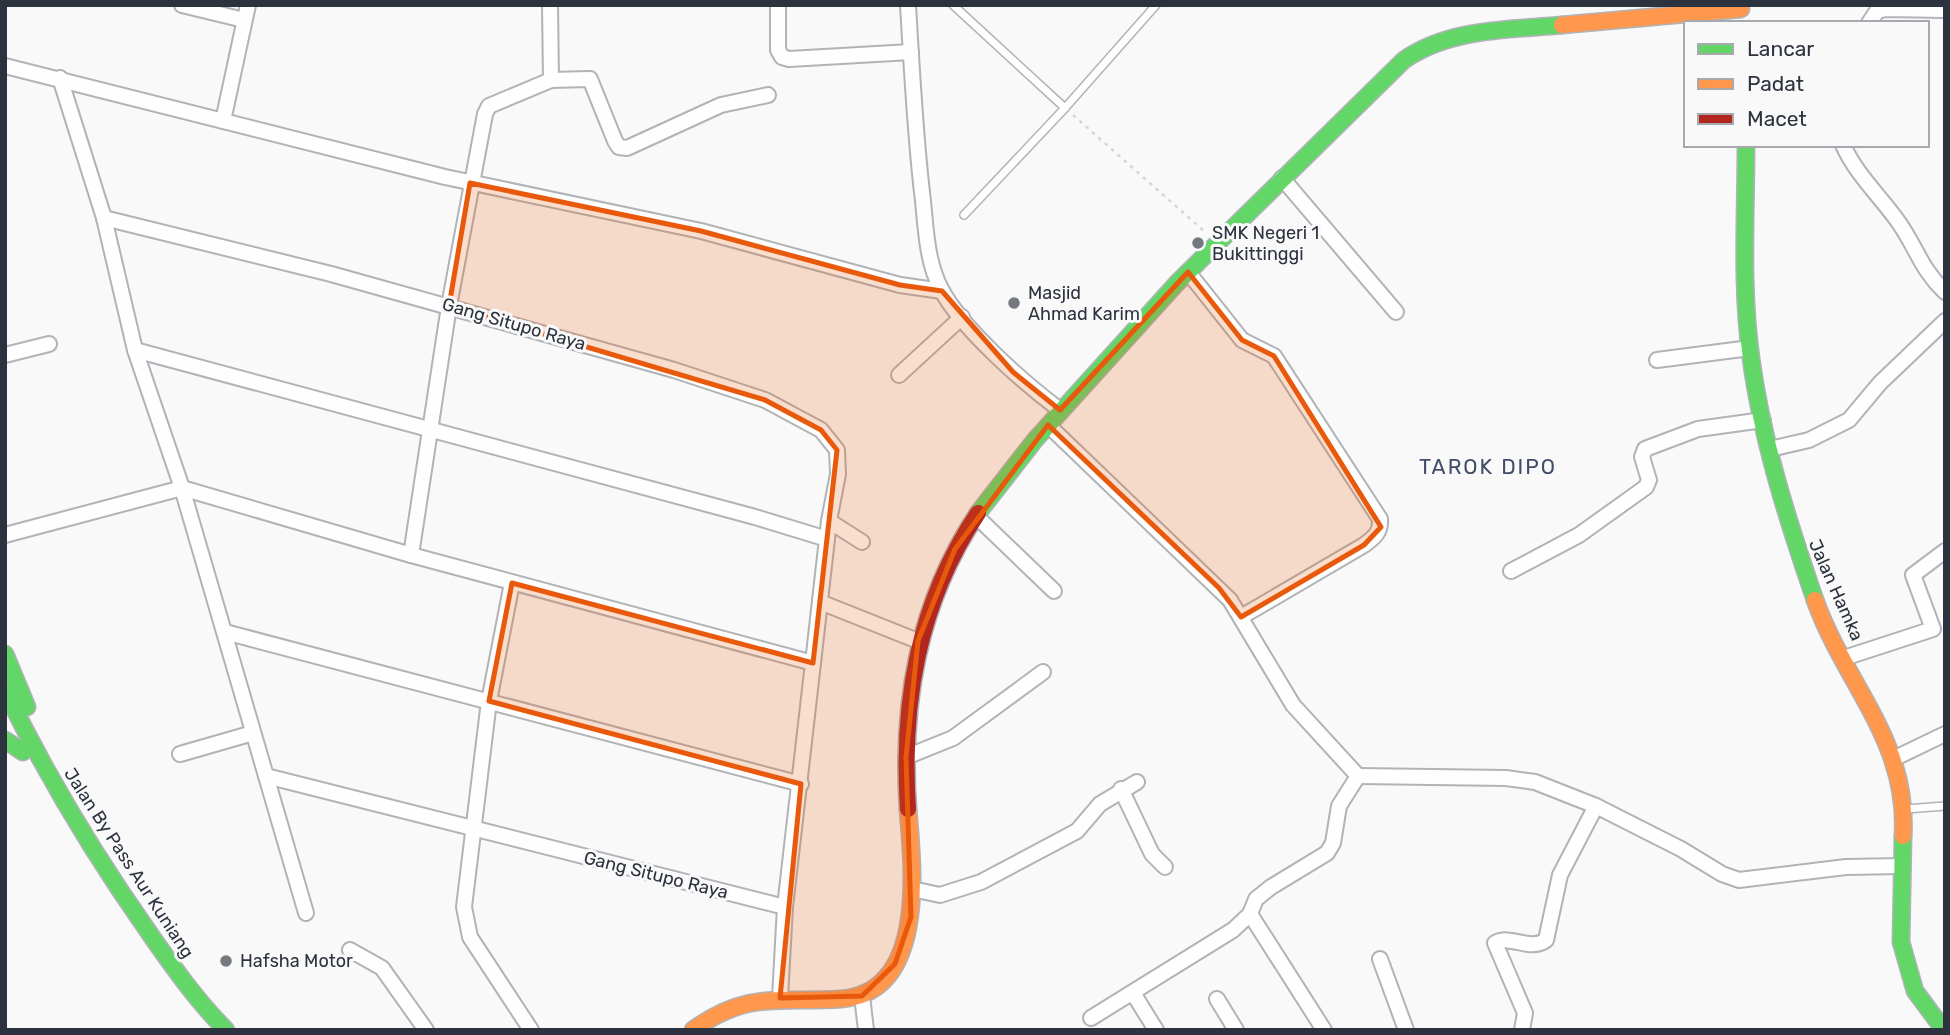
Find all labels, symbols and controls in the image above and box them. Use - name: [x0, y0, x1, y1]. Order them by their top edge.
- legend: [1684, 21, 1929, 147]
- text: Lancar: [1747, 36, 1814, 61]
- text: Padat: [1747, 71, 1804, 96]
- text: Macet: [1747, 106, 1807, 131]
- place label: SMK Negeri 1 Bukittinggi: [1212, 222, 1319, 265]
- marker: SMK Negeri 1 Bukittinggi: [1190, 235, 1206, 251]
- place label: Masjid Ahmad Karim: [1028, 282, 1140, 325]
- street label: Gang Situpo Raya: [440, 293, 588, 355]
- marker: Masjid Ahmad Karim: [1006, 295, 1022, 311]
- district label: TAROK DIPO: [1419, 454, 1557, 479]
- street label: Jalan Hamka: [1804, 536, 1868, 644]
- street label: Jalan By Pass Aur Kuniang: [59, 764, 199, 962]
- street label: Gang Situpo Raya: [581, 846, 731, 904]
- place label: Hafsha Motor: [240, 950, 353, 972]
- marker: Hafsha Motor: [218, 953, 234, 969]

